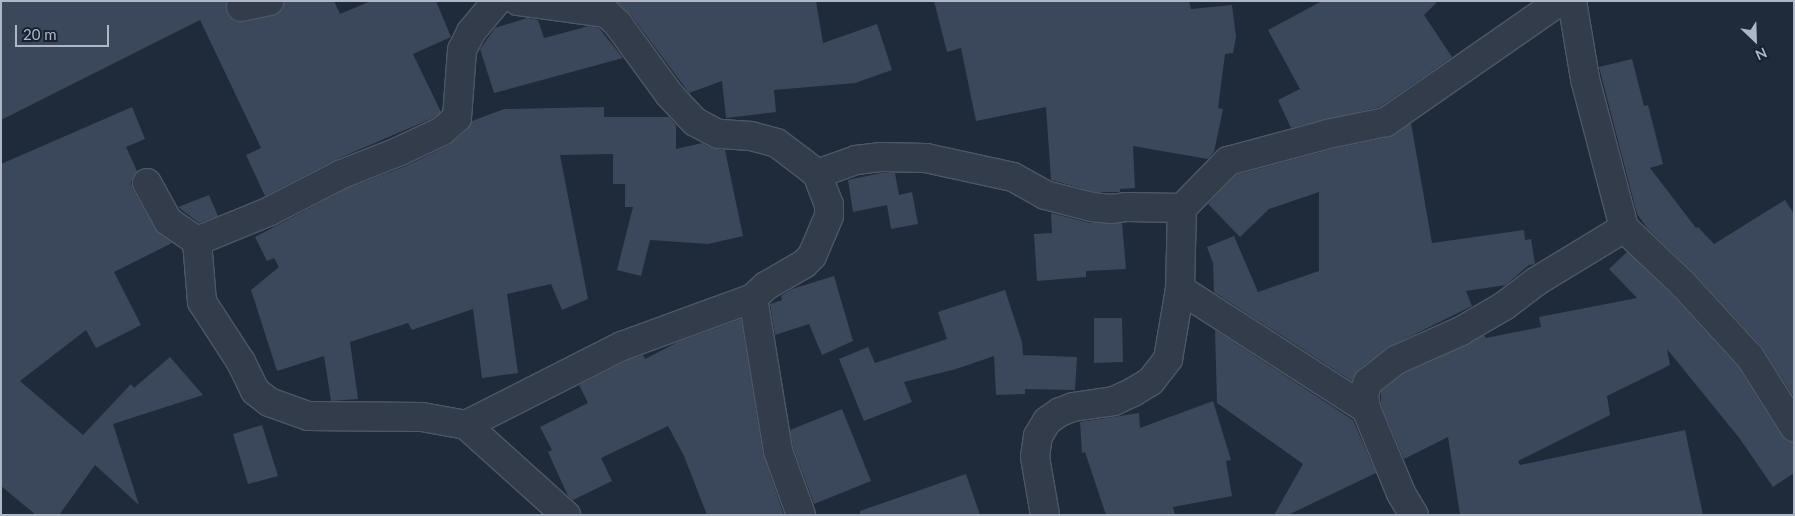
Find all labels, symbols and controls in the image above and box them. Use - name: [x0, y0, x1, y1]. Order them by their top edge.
- scale bar: [18, 15, 111, 47]
- north arrow: [1730, 15, 1780, 65]
- text: 20 m: [23, 25, 57, 43]
- text: N: [1753, 44, 1770, 64]

